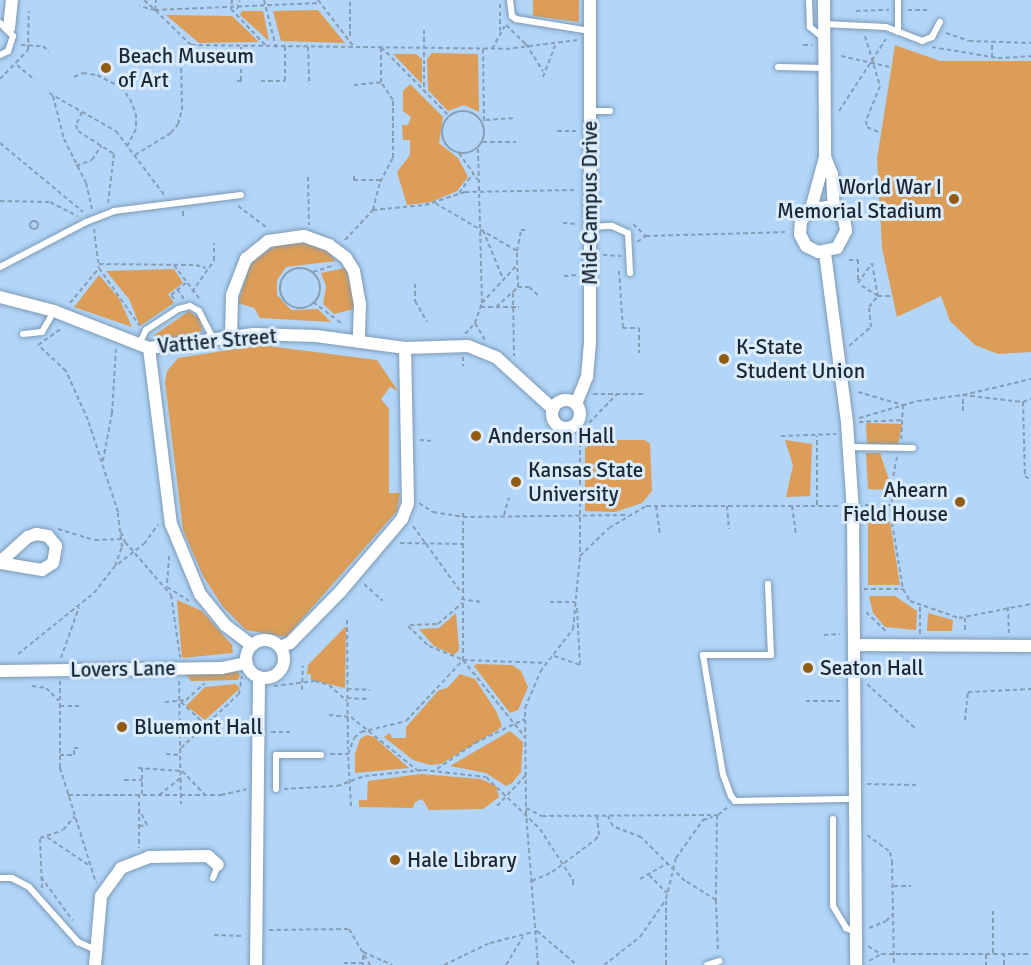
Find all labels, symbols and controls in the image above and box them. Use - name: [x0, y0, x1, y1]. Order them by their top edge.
- place label: Beach Museum of Art: [118, 43, 254, 93]
- marker: Beach Museum of Art: [99, 61, 113, 75]
- street label: Mid-Campus Drive: [577, 121, 603, 285]
- place label: World War I Memorial Stadium: [777, 174, 942, 224]
- marker: World War I Memorial Stadium: [947, 192, 961, 206]
- street label: Vattier Street: [156, 323, 278, 359]
- place label: K-State Student Union: [736, 334, 865, 384]
- marker: K-State Student Union: [717, 352, 731, 366]
- place label: Anderson Hall: [488, 423, 615, 449]
- marker: Anderson Hall: [469, 429, 483, 443]
- place label: Kansas State University: [528, 457, 643, 507]
- marker: Kansas State University: [509, 475, 523, 489]
- place label: Ahearn Field House: [843, 477, 948, 527]
- marker: Ahearn Field House: [953, 495, 967, 509]
- street label: Lovers Lane: [70, 655, 176, 683]
- place label: Seaton Hall: [820, 655, 924, 681]
- marker: Seaton Hall: [801, 661, 815, 675]
- place label: Bluemont Hall: [134, 714, 263, 740]
- marker: Bluemont Hall: [115, 720, 129, 734]
- place label: Hale Library: [407, 847, 517, 873]
- marker: Hale Library: [388, 853, 402, 867]

